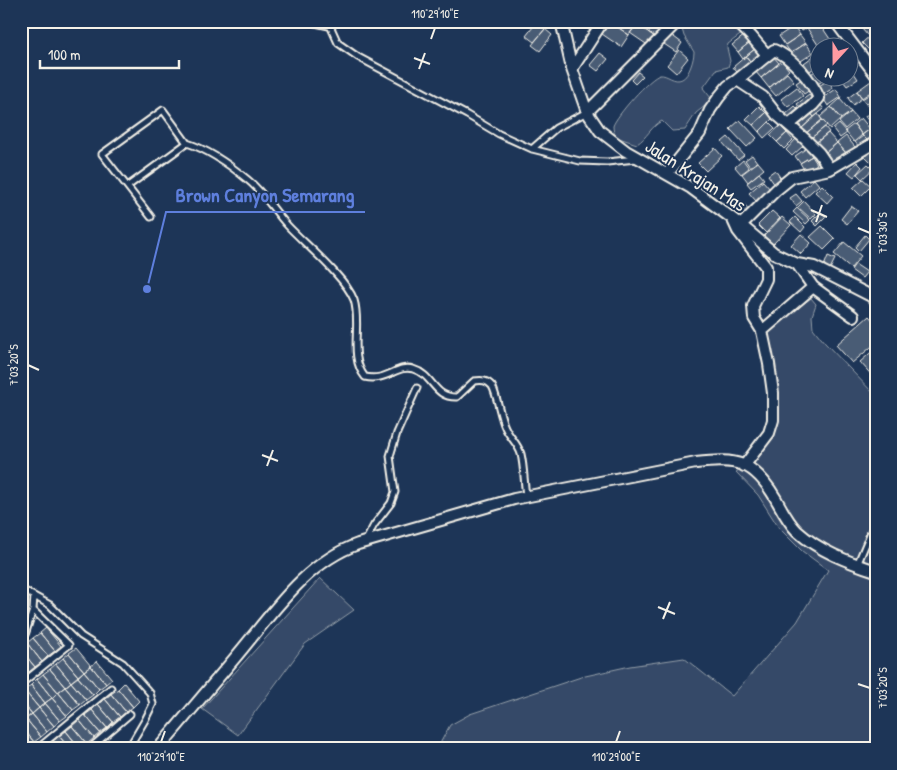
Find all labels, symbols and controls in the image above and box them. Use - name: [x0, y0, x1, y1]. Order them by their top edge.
- text: 110°29'10"E: [411, 5, 459, 22]
- scale bar: [40, 38, 179, 70]
- north arrow: [810, 38, 860, 88]
- text: 100 m: [48, 44, 81, 65]
- text: N: [822, 64, 836, 85]
- street label: Jalan Krajan Mas: [640, 133, 752, 217]
- callout: Brown Canyon Semarang: [166, 177, 365, 212]
- text: Brown Canyon Semarang: [176, 181, 355, 209]
- text: 7°03'30"S: [874, 212, 891, 254]
- text: 7°03'20"S: [5, 344, 22, 386]
- text: 7°03'20"S: [874, 667, 891, 709]
- text: 110°29'10"E: [137, 748, 185, 765]
- text: 110°29'00"E: [592, 748, 641, 765]

